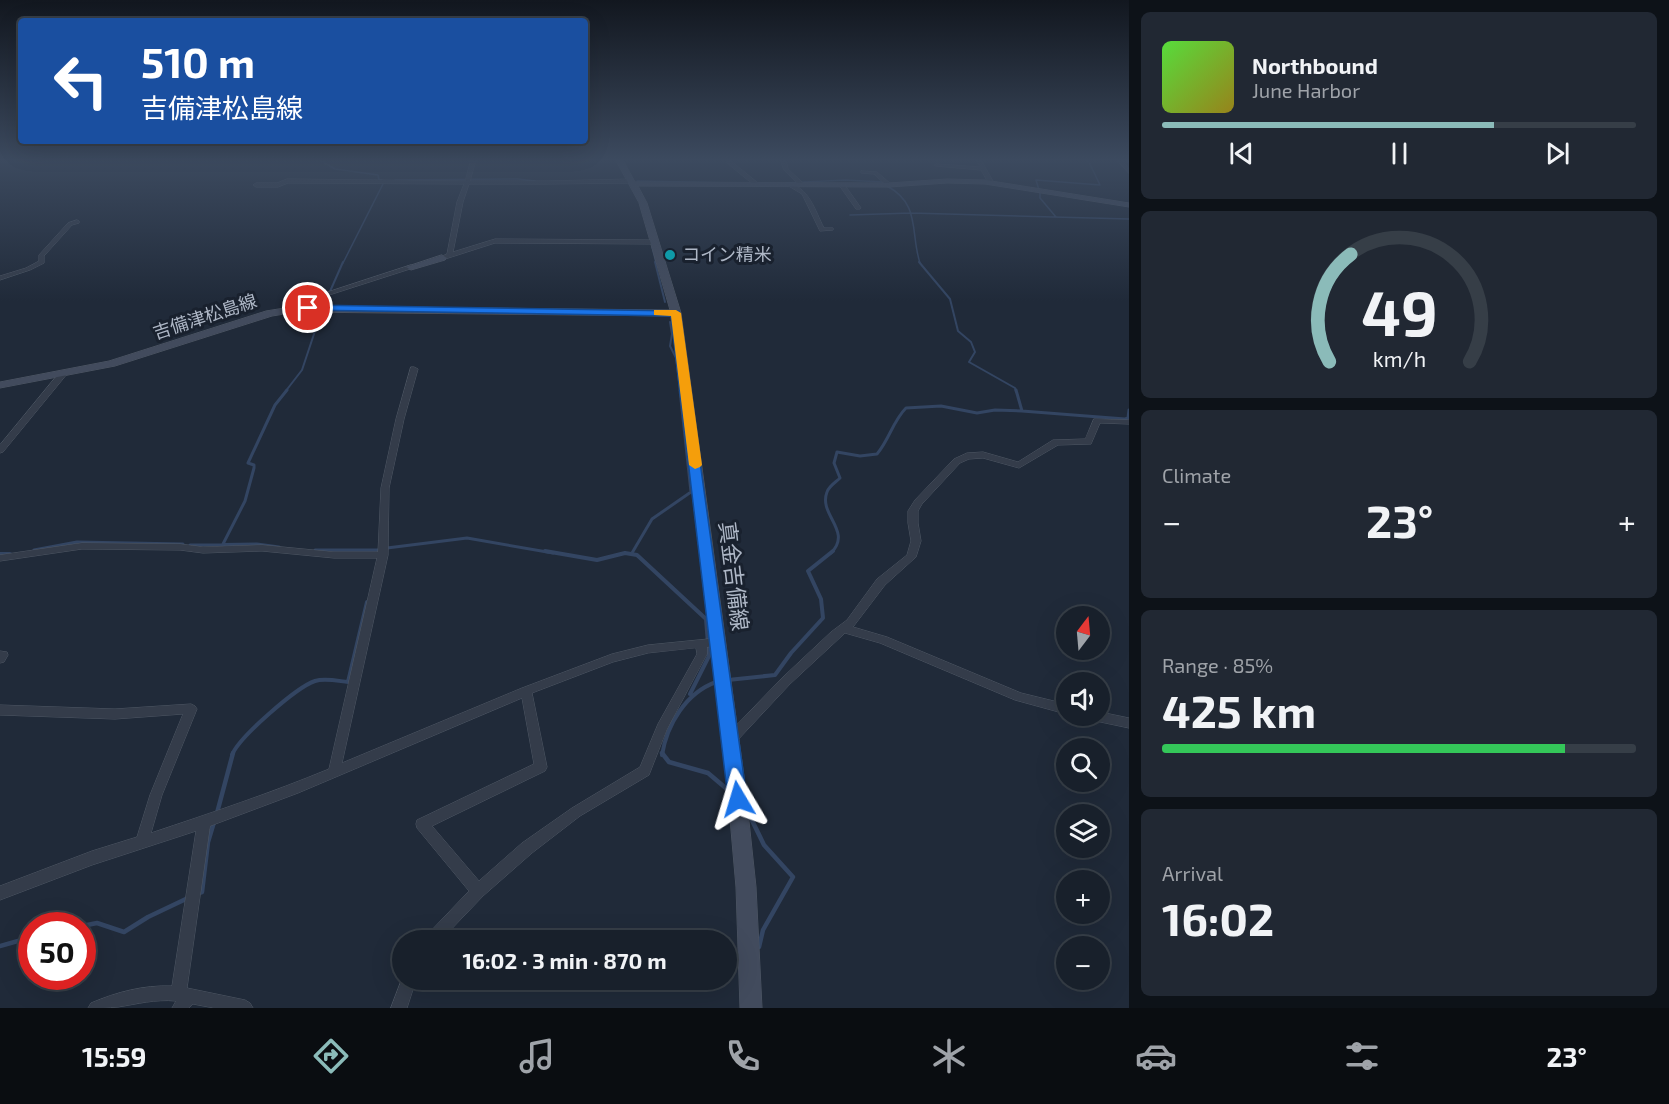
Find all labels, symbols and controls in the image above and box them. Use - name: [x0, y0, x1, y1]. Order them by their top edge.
- text: 510 m: [141, 36, 255, 86]
- icon: left: [42, 42, 120, 120]
- text: Northbound: [1252, 52, 1378, 78]
- text: June Harbor: [1252, 78, 1360, 102]
- text: 吉備津松島線: [141, 91, 303, 123]
- icon: previous: [1225, 137, 1258, 170]
- icon: pause: [1383, 137, 1416, 170]
- icon: next: [1541, 137, 1574, 170]
- place label: コイン精米: [682, 243, 772, 265]
- marker: コイン精米: [663, 248, 677, 262]
- text: 49: [1361, 274, 1437, 349]
- pin: [282, 282, 333, 333]
- street label: 吉備津松島線: [150, 289, 259, 343]
- icon: arrive: [291, 291, 324, 324]
- text: km/h: [1372, 346, 1426, 371]
- text: Climate: [1162, 463, 1231, 487]
- text: 23°: [1366, 493, 1433, 547]
- text: −: [1162, 501, 1181, 541]
- text: +: [1618, 501, 1636, 541]
- street label: 真金吉備線: [715, 520, 755, 632]
- north arrow: [1056, 606, 1110, 660]
- map controls: [1056, 606, 1110, 990]
- text: Range · 85%: [1162, 653, 1273, 677]
- button: sound: [1056, 672, 1110, 726]
- text: 425 km: [1162, 683, 1316, 737]
- button: search: [1056, 738, 1110, 792]
- position arrow: [706, 767, 770, 831]
- button: layers: [1056, 804, 1110, 858]
- text: Arrival: [1162, 861, 1223, 885]
- button: +: [1056, 870, 1110, 924]
- text: 16:02: [1162, 891, 1274, 945]
- speed limit sign: 50: [18, 912, 96, 990]
- button: −: [1056, 936, 1110, 990]
- text: 16:02 · 3 min · 870 m: [462, 947, 667, 973]
- icon: directions: [310, 1035, 352, 1077]
- icon: music: [516, 1035, 558, 1077]
- icon: phone: [722, 1035, 764, 1077]
- icon: climate: [928, 1035, 970, 1077]
- icon: car: [1135, 1035, 1177, 1077]
- icon: filters: [1341, 1035, 1383, 1077]
- text: 15:59: [82, 1040, 146, 1072]
- text: 23°: [1547, 1040, 1587, 1072]

